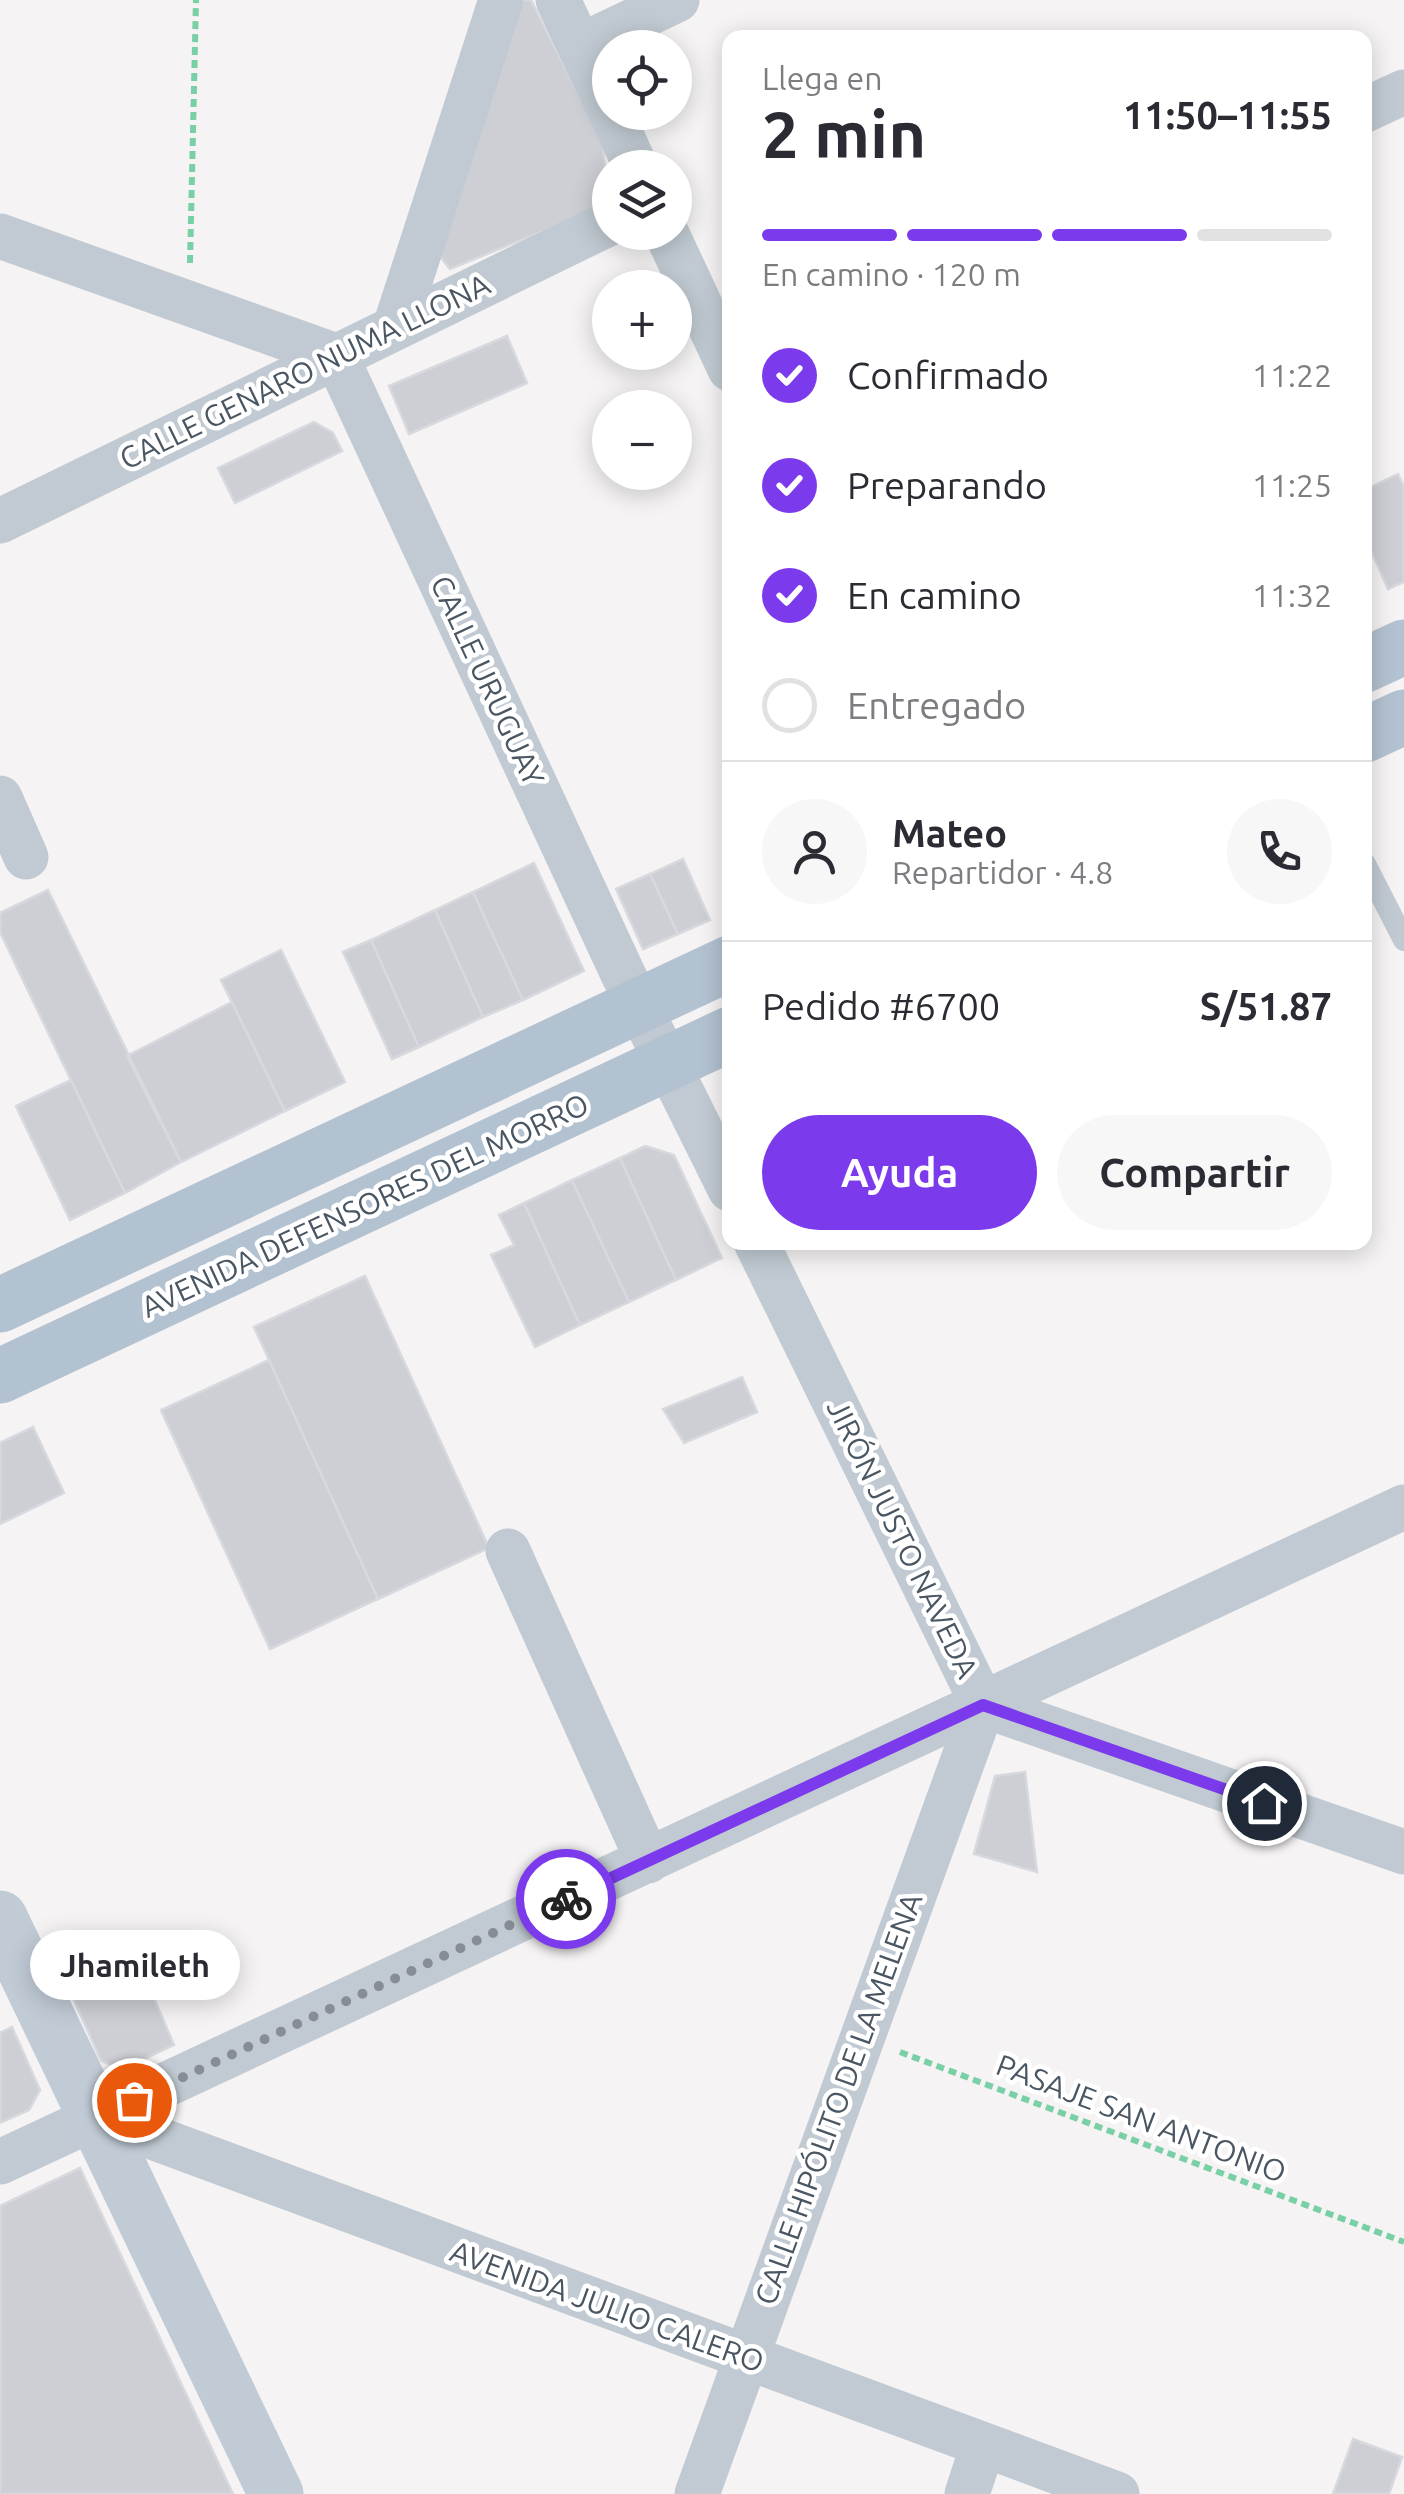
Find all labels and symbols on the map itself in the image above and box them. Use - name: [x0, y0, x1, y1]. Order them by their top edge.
- street label: CALLE GENARO NUMA LLONA: [114, 266, 496, 476]
- street label: CALLE URUGUAY: [424, 570, 552, 791]
- street label: AVENIDA DEFENSORES DEL MORRO: [136, 1086, 594, 1324]
- street label: JIRÓN JUSTO NAVEDA: [821, 1394, 985, 1684]
- pin: [1222, 1761, 1307, 1846]
- courier: [516, 1849, 616, 1949]
- street label: CALLE HIPÓLITO DE LA MELENA: [748, 1888, 929, 2309]
- callout: Jhamileth: [29, 1930, 239, 2000]
- street label: PASAJE SAN ANTONIO: [992, 2047, 1291, 2189]
- pin: [92, 2058, 177, 2143]
- street label: AVENIDA JULIO CALERO: [446, 2233, 769, 2379]

